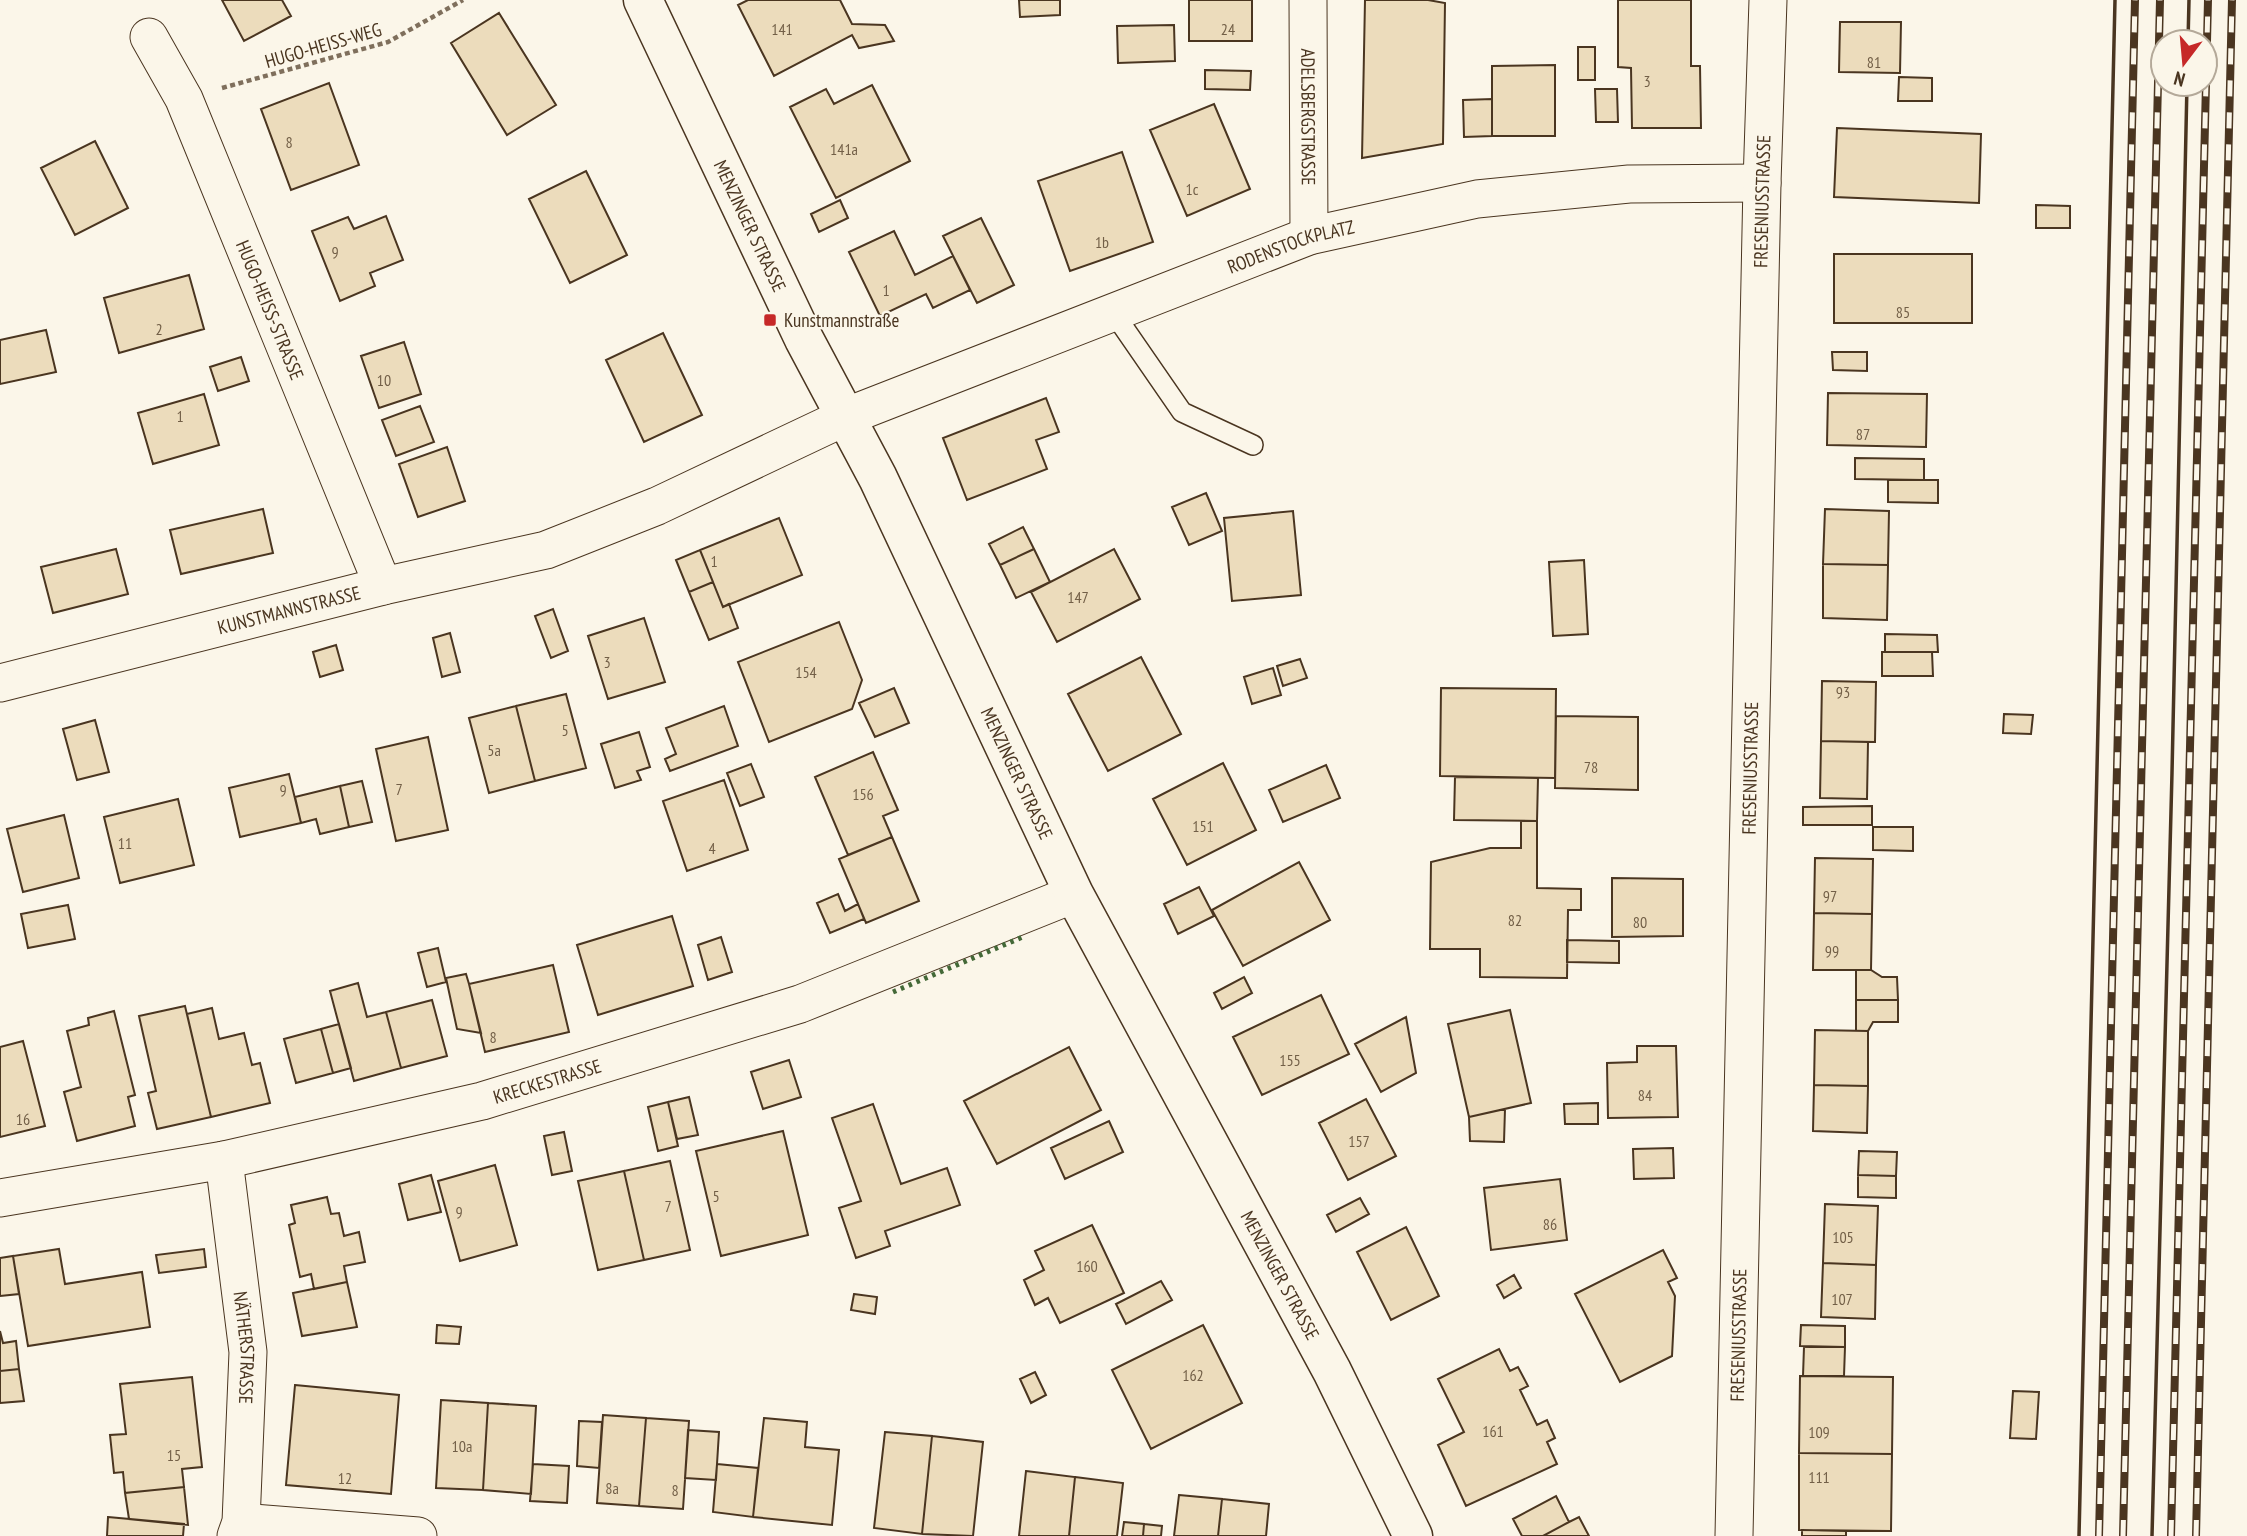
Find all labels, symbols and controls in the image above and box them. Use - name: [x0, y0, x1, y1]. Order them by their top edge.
- street label: HUGO-HEISS-WEG: [262, 17, 384, 73]
- house number: 141: [771, 19, 793, 39]
- house number: 24: [1221, 19, 1235, 39]
- north arrow: [2149, 28, 2219, 98]
- street label: ADELSBERGSTRASSE: [1296, 48, 1321, 186]
- house number: 81: [1867, 52, 1881, 72]
- text: N: [2171, 66, 2188, 92]
- house number: 3: [1643, 71, 1651, 91]
- house number: 8: [285, 132, 293, 152]
- street label: FRESENIUSSTRASSE: [1748, 134, 1776, 268]
- house number: 141a: [830, 139, 858, 159]
- street label: MENZINGER STRASSE: [709, 156, 792, 296]
- house number: 1c: [1186, 179, 1199, 199]
- street label: RODENSTOCKPLATZ: [1224, 214, 1356, 279]
- house number: 1b: [1095, 232, 1109, 252]
- street label: HUGO-HEISS-STRASSE: [231, 236, 309, 383]
- house number: 9: [331, 242, 339, 262]
- house number: 1: [882, 280, 890, 300]
- house number: 85: [1896, 302, 1910, 322]
- place label: Kunstmannstraße: [784, 308, 900, 332]
- marker: Kunstmannstraße: [762, 312, 778, 328]
- house number: 2: [155, 319, 163, 339]
- house number: 10: [377, 370, 391, 390]
- house number: 1: [176, 406, 184, 426]
- house number: 87: [1856, 424, 1870, 444]
- house number: 1: [710, 551, 718, 571]
- street label: KUNSTMANNSTRASSE: [215, 580, 363, 639]
- house number: 147: [1067, 587, 1089, 607]
- house number: 3: [603, 652, 611, 672]
- house number: 154: [795, 662, 817, 682]
- house number: 93: [1836, 682, 1850, 702]
- street label: FRESENIUSSTRASSE: [1737, 701, 1763, 835]
- street label: MENZINGER STRASSE: [976, 703, 1058, 843]
- house number: 5: [561, 720, 569, 740]
- house number: 5a: [487, 740, 501, 760]
- house number: 78: [1584, 757, 1598, 777]
- house number: 7: [395, 779, 403, 799]
- house number: 9: [279, 780, 287, 800]
- house number: 156: [852, 784, 874, 804]
- house number: 151: [1192, 816, 1214, 836]
- house number: 11: [118, 833, 132, 853]
- house number: 4: [708, 838, 716, 858]
- house number: 97: [1823, 886, 1837, 906]
- house number: 82: [1508, 910, 1522, 930]
- house number: 80: [1633, 912, 1647, 932]
- house number: 99: [1825, 941, 1839, 961]
- house number: 8: [489, 1027, 497, 1047]
- house number: 155: [1279, 1050, 1301, 1070]
- street label: KRECKESTRASSE: [490, 1053, 604, 1109]
- house number: 84: [1638, 1085, 1652, 1105]
- house number: 16: [16, 1109, 30, 1129]
- house number: 157: [1348, 1131, 1370, 1151]
- house number: 5: [712, 1186, 720, 1206]
- house number: 7: [664, 1196, 672, 1216]
- house number: 9: [455, 1202, 463, 1222]
- street label: MENZINGER STRASSE: [1236, 1207, 1325, 1344]
- house number: 86: [1543, 1214, 1557, 1234]
- house number: 105: [1832, 1227, 1854, 1247]
- house number: 160: [1076, 1256, 1098, 1276]
- street label: FRESENIUSSTRASSE: [1725, 1268, 1752, 1402]
- house number: 107: [1831, 1289, 1853, 1309]
- street label: NÄTHERSTRASSE: [229, 1290, 260, 1404]
- house number: 162: [1182, 1365, 1204, 1385]
- house number: 161: [1482, 1421, 1504, 1441]
- house number: 109: [1808, 1422, 1830, 1442]
- house number: 10a: [452, 1436, 472, 1456]
- house number: 15: [167, 1445, 181, 1465]
- house number: 111: [1808, 1467, 1830, 1487]
- house number: 12: [338, 1468, 352, 1488]
- house number: 8a: [605, 1478, 619, 1498]
- house number: 8: [671, 1480, 679, 1500]

